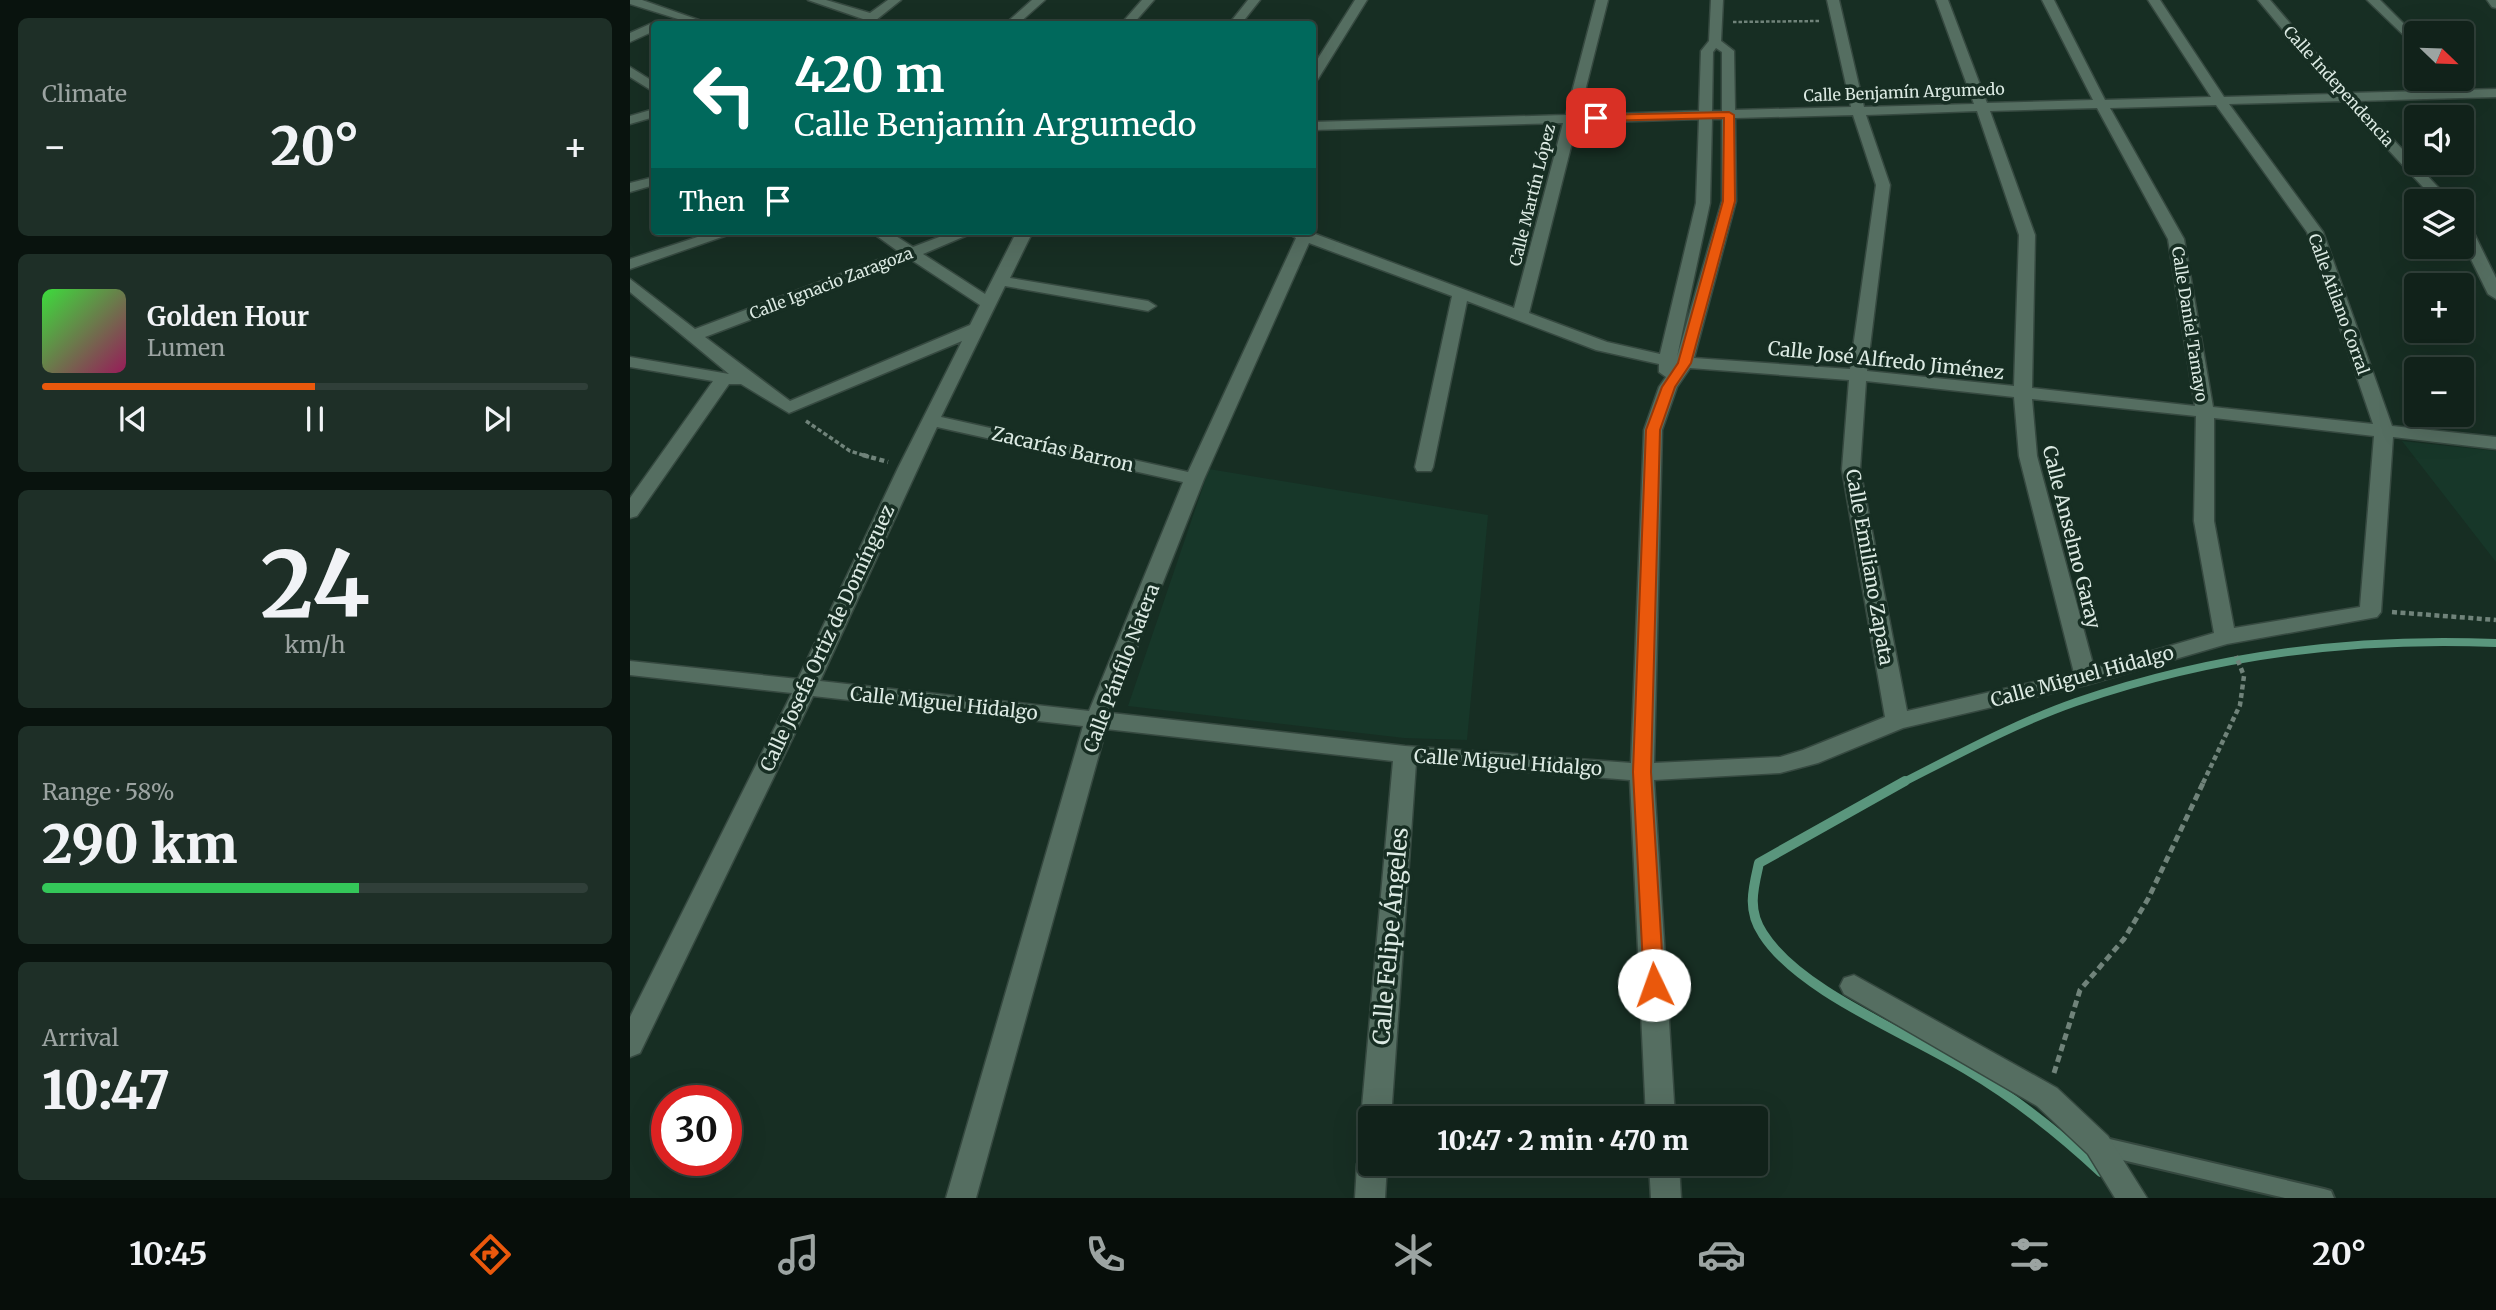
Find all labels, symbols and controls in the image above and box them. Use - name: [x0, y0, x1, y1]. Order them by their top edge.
- north arrow: [2404, 21, 2474, 91]
- map controls: [2404, 21, 2474, 427]
- street label: Calle Independencia: [2280, 22, 2399, 151]
- text: 420 m: [794, 44, 945, 105]
- icon: left: [679, 49, 770, 140]
- street label: Calle Benjamín Argumedo: [1803, 78, 2005, 106]
- text: Climate: [42, 79, 127, 108]
- pin: [1566, 88, 1626, 148]
- icon: arrive: [1577, 99, 1615, 137]
- text: Calle Benjamín Argumedo: [794, 105, 1197, 145]
- button: sound: [2404, 105, 2474, 175]
- text: 20°: [271, 114, 359, 179]
- street label: Calle Martín López: [1505, 122, 1559, 268]
- text: −: [42, 123, 67, 170]
- text: +: [563, 123, 588, 170]
- icon: arrive: [759, 182, 797, 220]
- text: Then: [679, 185, 745, 218]
- button: layers: [2404, 189, 2474, 259]
- street label: Calle Atilano Corral: [2304, 231, 2374, 377]
- street label: Calle Ignacio Zaragoza: [746, 242, 916, 323]
- street label: Calle Daniel Tamayo: [2168, 245, 2212, 403]
- button: +: [2404, 273, 2474, 343]
- text: Golden Hour: [147, 300, 309, 333]
- text: Lumen: [147, 333, 225, 362]
- street label: Calle José Alfredo Jiménez: [1767, 336, 2005, 384]
- button: −: [2404, 357, 2474, 427]
- icon: previous: [114, 400, 152, 438]
- icon: pause: [296, 400, 334, 438]
- icon: next: [478, 400, 516, 438]
- street label: Zacarías Barron: [990, 421, 1137, 477]
- street label: Calle Anselmo Garay: [2038, 443, 2106, 631]
- street label: Calle Emiliano Zapata: [1841, 467, 1899, 667]
- street label: Calle Josefa Ortiz de Domínguez: [755, 501, 899, 775]
- text: 24: [260, 527, 370, 642]
- street label: Calle Pánfilo Natera: [1078, 580, 1164, 756]
- text: km/h: [285, 630, 345, 659]
- street label: Calle Miguel Hidalgo: [1988, 640, 2176, 712]
- street label: Calle Miguel Hidalgo: [849, 681, 1039, 725]
- street label: Calle Miguel Hidalgo: [1413, 743, 1603, 781]
- text: Range · 58%: [42, 777, 175, 806]
- text: 290 km: [42, 812, 237, 877]
- street label: Calle Felipe Ángeles: [1366, 826, 1414, 1046]
- position arrow: [1617, 948, 1691, 1022]
- text: Arrival: [42, 1023, 119, 1052]
- text: 10:47: [42, 1058, 170, 1123]
- speed limit sign: 30: [651, 1085, 742, 1176]
- text: 10:47 · 2 min · 470 m: [1437, 1124, 1689, 1157]
- icon: directions: [466, 1230, 515, 1279]
- icon: music: [774, 1230, 823, 1279]
- icon: phone: [1081, 1230, 1130, 1279]
- icon: climate: [1389, 1230, 1438, 1279]
- icon: car: [1697, 1230, 1746, 1279]
- icon: filters: [2005, 1230, 2054, 1279]
- text: 10:45: [129, 1234, 207, 1274]
- text: 20°: [2312, 1234, 2367, 1274]

